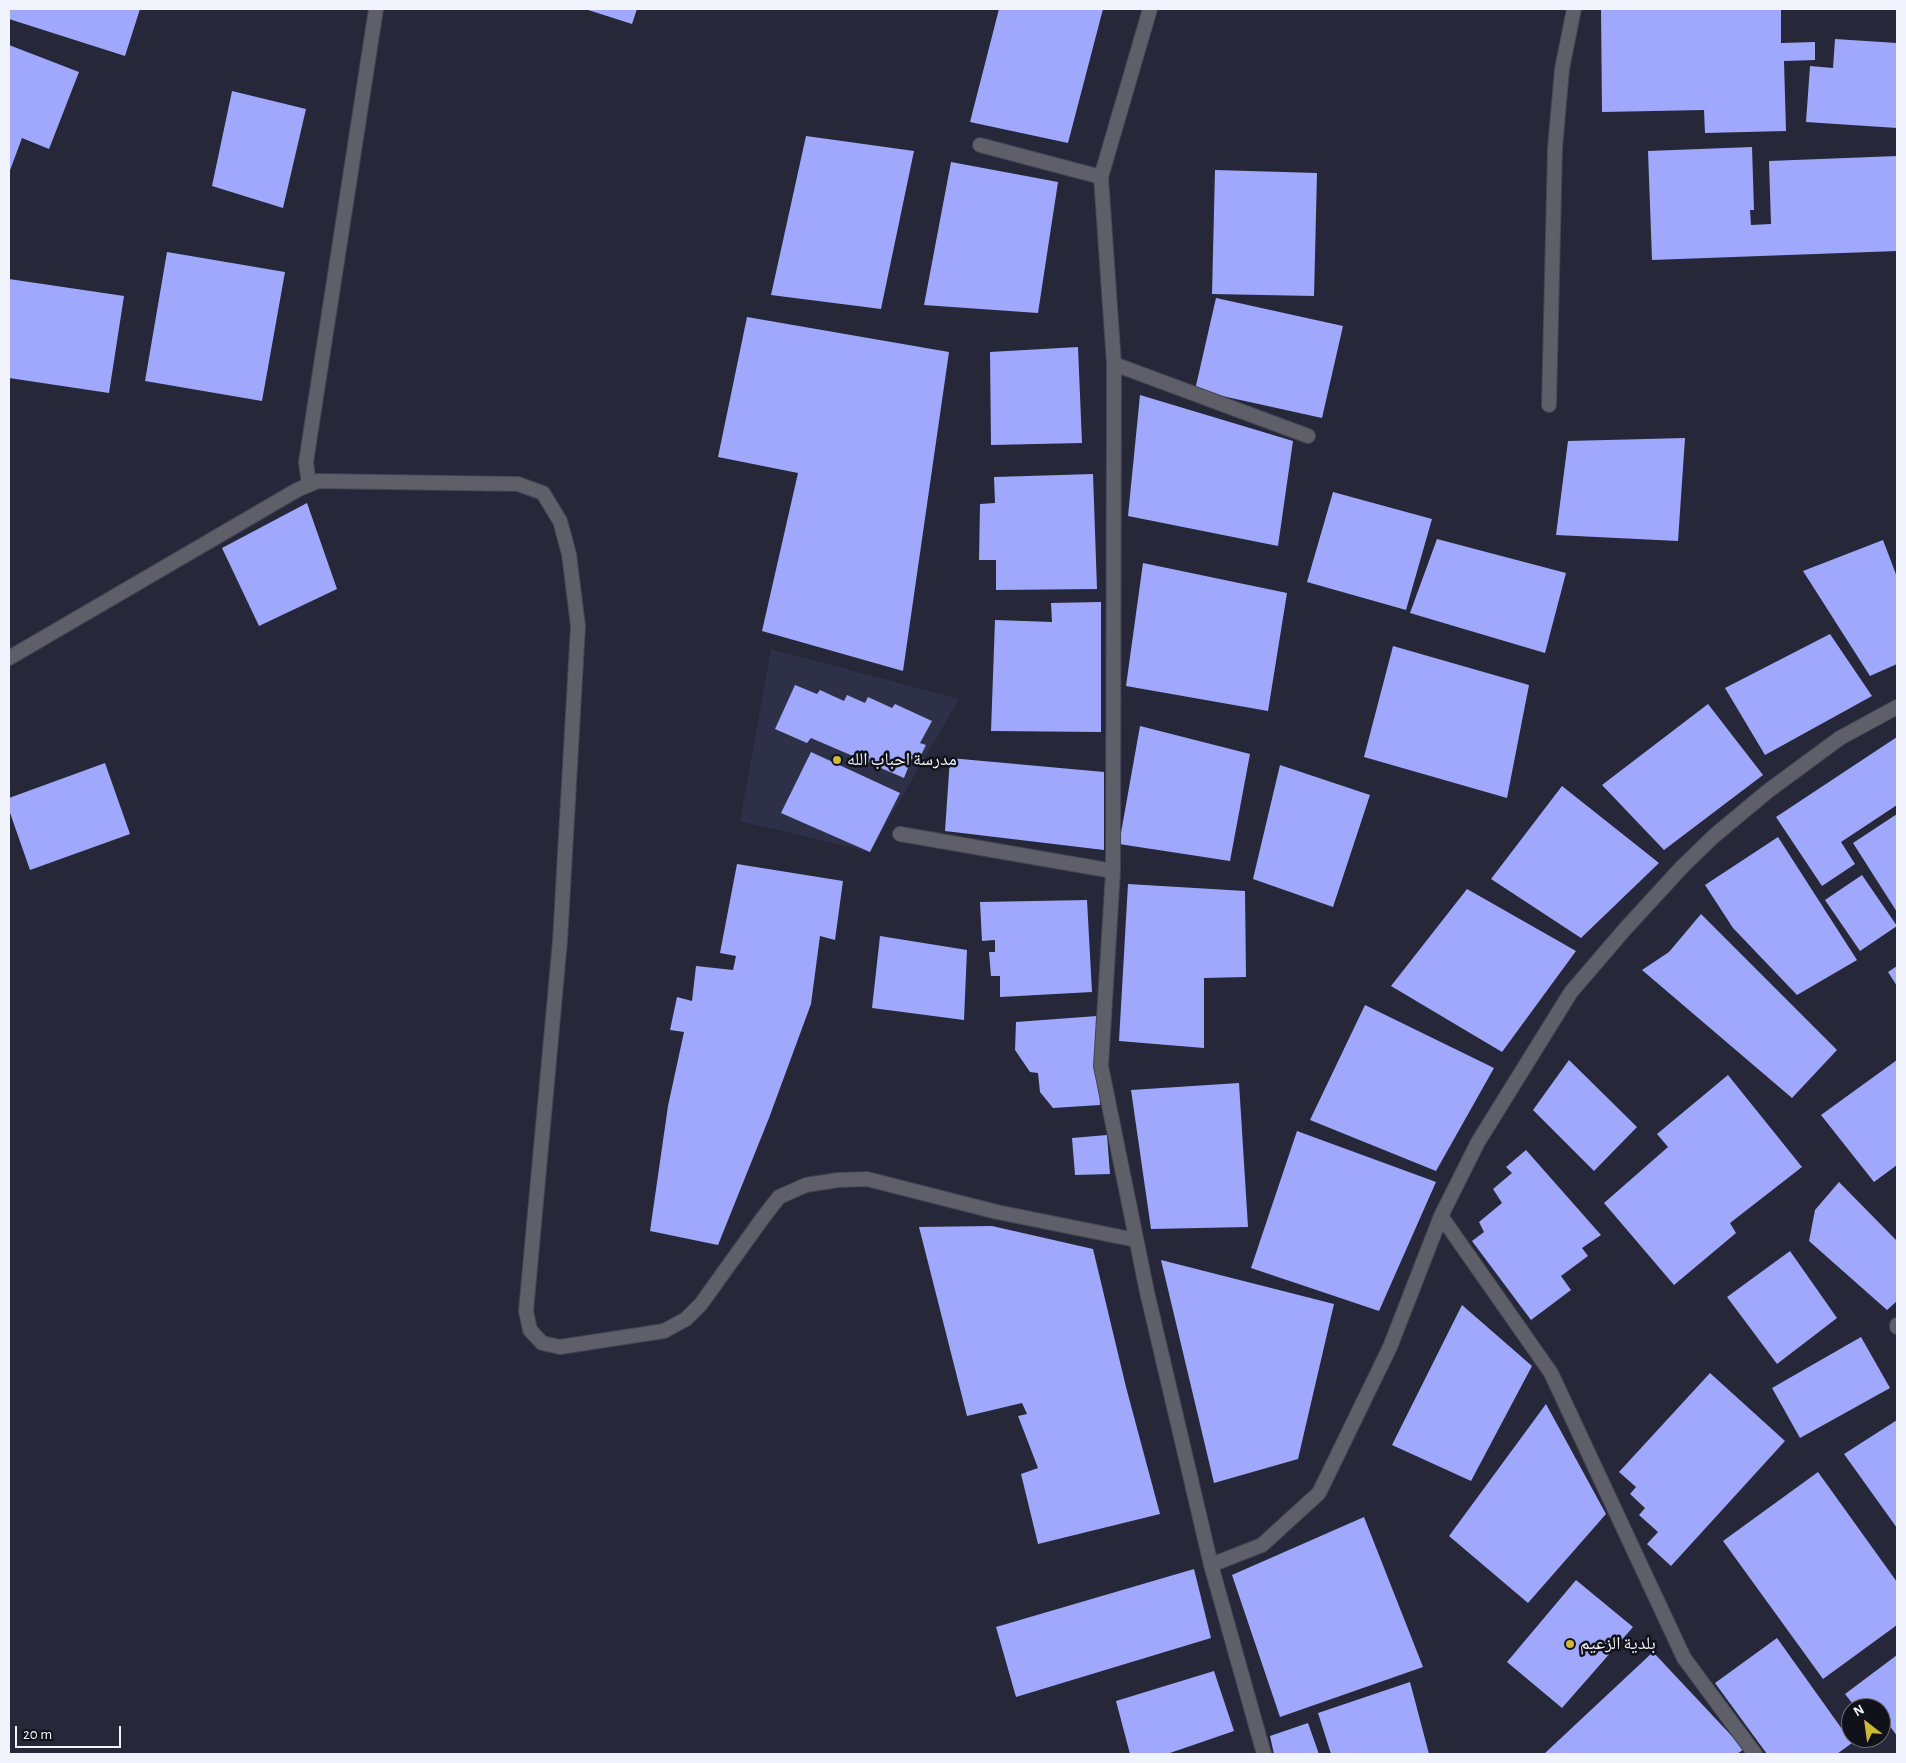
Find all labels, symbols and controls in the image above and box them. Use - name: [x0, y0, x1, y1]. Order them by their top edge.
- place label: مدرسة احباب الله: [847, 749, 957, 771]
- marker: مدرسة احباب الله: [831, 754, 843, 766]
- place label: بلدية الزعيم: [1580, 1633, 1656, 1655]
- marker: بلدية الزعيم: [1564, 1638, 1576, 1650]
- north arrow: [1841, 1698, 1891, 1748]
- text: N: [1851, 1702, 1867, 1719]
- scale bar: [18, 1716, 124, 1748]
- text: 20 m: [23, 1727, 52, 1742]

